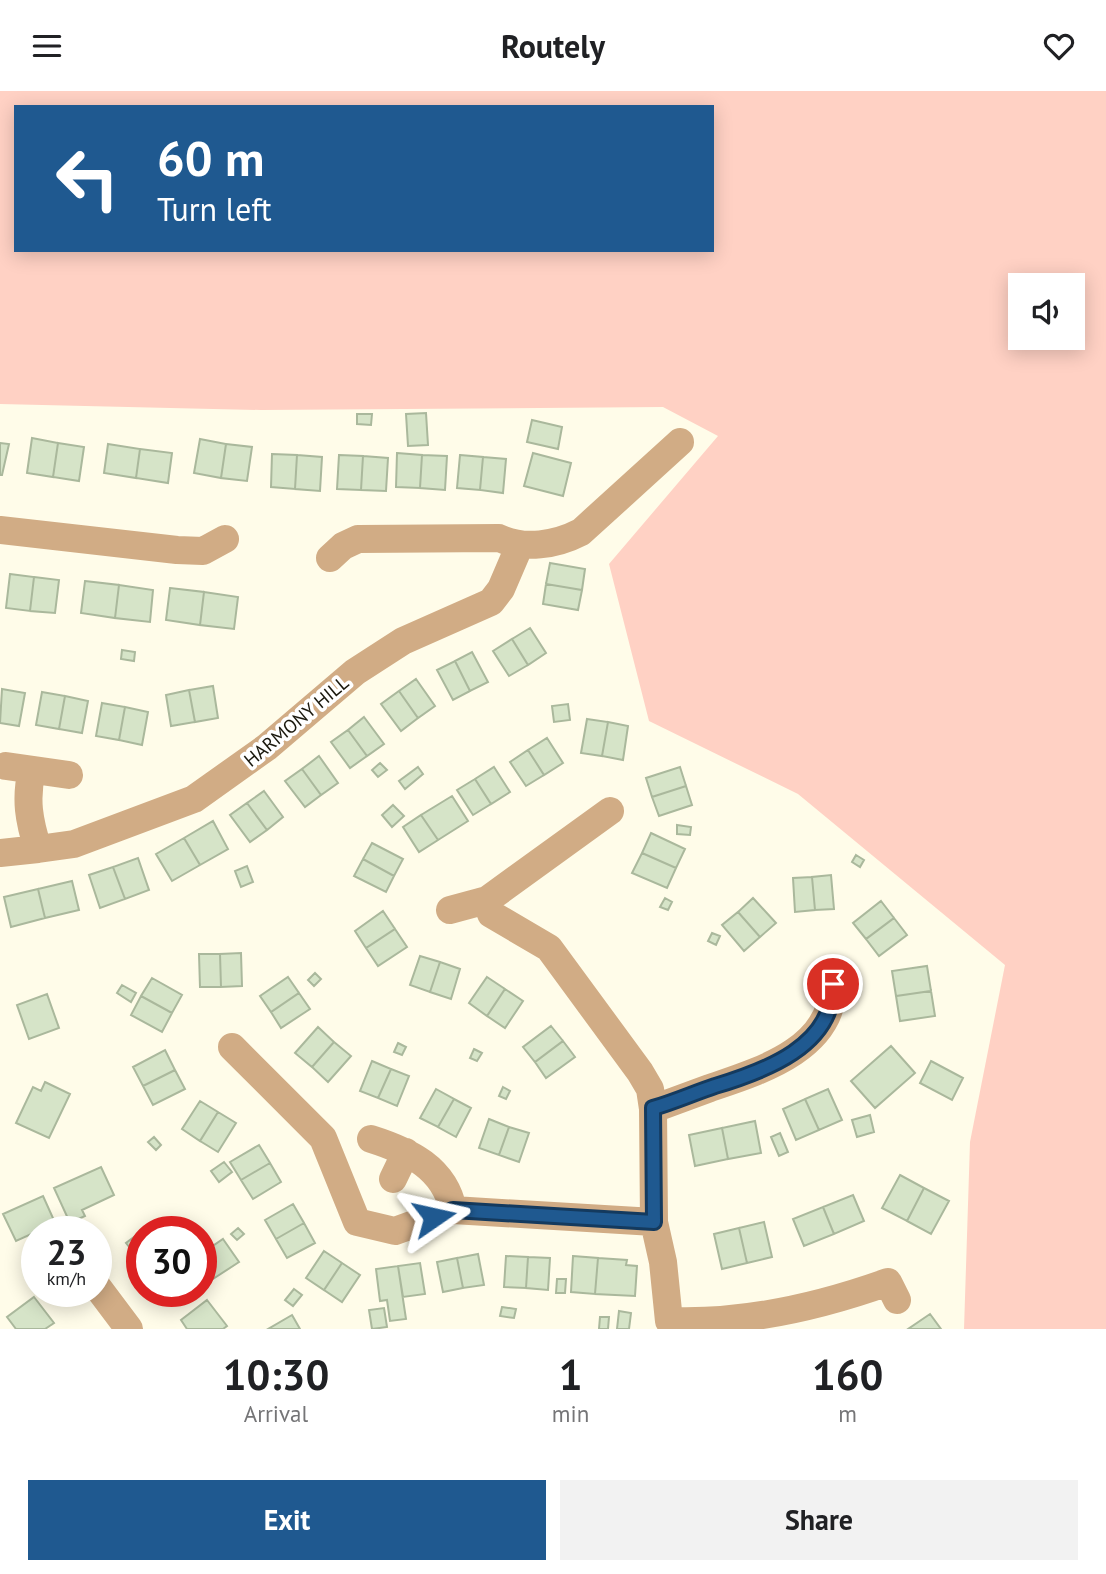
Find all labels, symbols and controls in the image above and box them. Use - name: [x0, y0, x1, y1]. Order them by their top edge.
- text: Routely: [501, 25, 605, 67]
- icon: menu: [28, 27, 66, 65]
- icon: heart: [1040, 27, 1078, 65]
- text: 60 m: [157, 126, 264, 190]
- icon: left: [42, 133, 133, 224]
- text: Turn left: [157, 188, 272, 230]
- map controls: [1008, 273, 1085, 350]
- button: sound: [1008, 273, 1085, 350]
- street label: HARMONY HILL: [239, 670, 353, 772]
- pin: [803, 954, 863, 1014]
- icon: arrive: [814, 965, 852, 1003]
- position arrow: [397, 1180, 471, 1254]
- speed limit sign: 30: [126, 1216, 217, 1307]
- text: 23: [47, 1229, 86, 1275]
- text: km/h: [47, 1267, 86, 1290]
- text: 10:30: [223, 1347, 329, 1402]
- text: 1: [559, 1347, 582, 1402]
- text: 160: [812, 1347, 883, 1402]
- text: Arrival: [244, 1399, 308, 1428]
- text: min: [552, 1399, 589, 1428]
- text: m: [838, 1399, 857, 1428]
- button: Exit: [28, 1480, 546, 1560]
- button: Share: [560, 1480, 1078, 1560]

